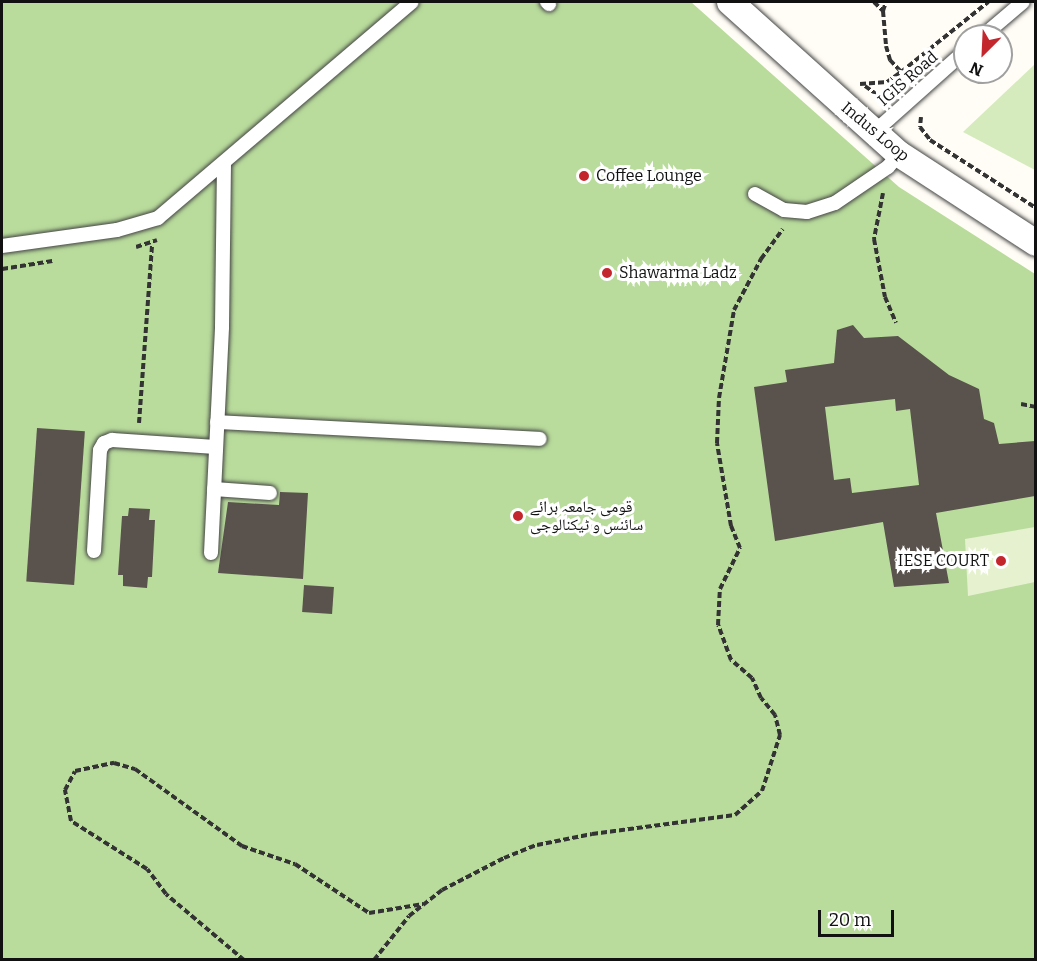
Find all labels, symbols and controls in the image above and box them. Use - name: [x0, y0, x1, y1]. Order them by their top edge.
- north arrow: [953, 24, 1013, 84]
- street label: IGIS Road: [874, 48, 942, 110]
- text: N: [967, 58, 986, 80]
- street label: Indus Loop: [837, 98, 913, 166]
- place label: Coffee Lounge: [596, 166, 702, 186]
- marker: Coffee Lounge: [577, 169, 591, 183]
- place label: Shawarma Ladz: [619, 263, 737, 283]
- marker: Shawarma Ladz: [600, 266, 614, 280]
- place label: قومی جامعہ برائے سائنس و ٹیکنالوجی: [530, 497, 643, 535]
- marker: قومی جامعہ برائے سائنس و ٹیکنالوجی: [511, 509, 525, 523]
- place label: IESE COURT: [898, 551, 989, 571]
- marker: IESE COURT: [994, 554, 1008, 568]
- scale bar: [821, 898, 898, 936]
- text: 20 m: [829, 909, 871, 931]

